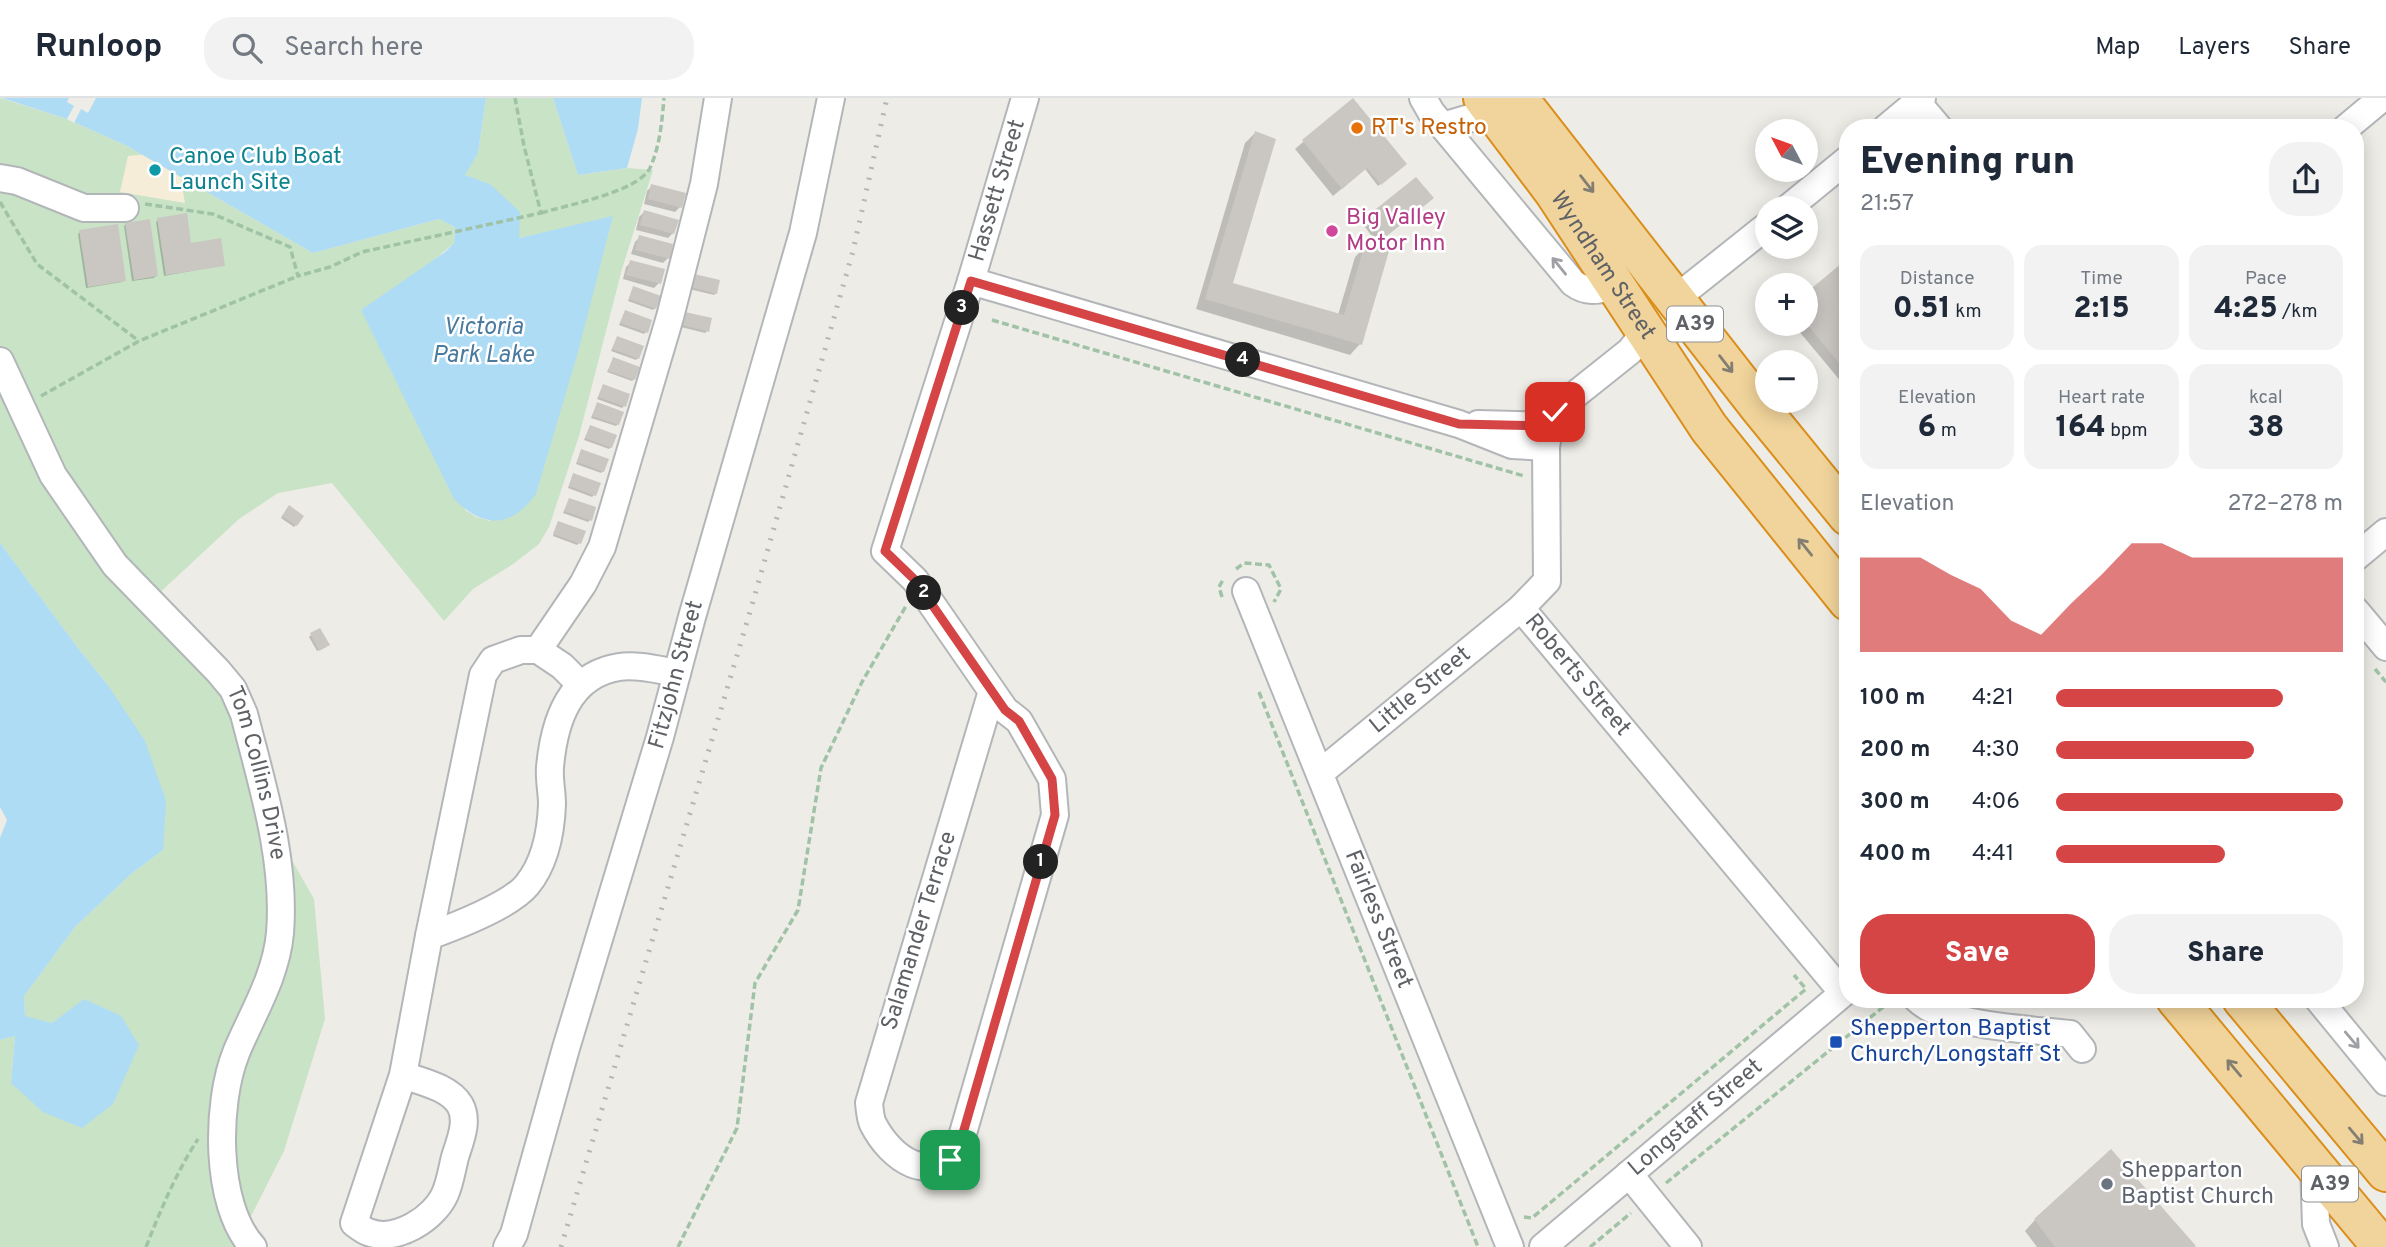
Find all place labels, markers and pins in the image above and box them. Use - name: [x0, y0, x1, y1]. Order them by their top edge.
- place label: RT's Restro: [1371, 114, 1487, 143]
- marker: RT's Restro: [1349, 120, 1365, 136]
- place label: Canoe Club Boat Launch Site: [169, 143, 342, 198]
- marker: Canoe Club Boat Launch Site: [147, 162, 163, 178]
- place label: Big Valley Motor Inn: [1346, 204, 1446, 259]
- marker: Big Valley Motor Inn: [1324, 223, 1340, 239]
- pin: 3: [944, 290, 979, 326]
- pin: 4: [1226, 342, 1260, 378]
- pin: [1525, 382, 1585, 442]
- pin: 2: [906, 575, 942, 610]
- pin: 1: [1024, 844, 1058, 880]
- place label: Shepperton Baptist Church/Longstaff St: [1850, 1015, 2061, 1070]
- marker: Shepperton Baptist Church/Longstaff St: [1828, 1034, 1844, 1050]
- pin: [920, 1130, 980, 1190]
- place label: Shepparton Baptist Church: [2121, 1157, 2274, 1212]
- marker: Shepparton Baptist Church: [2099, 1176, 2115, 1192]

